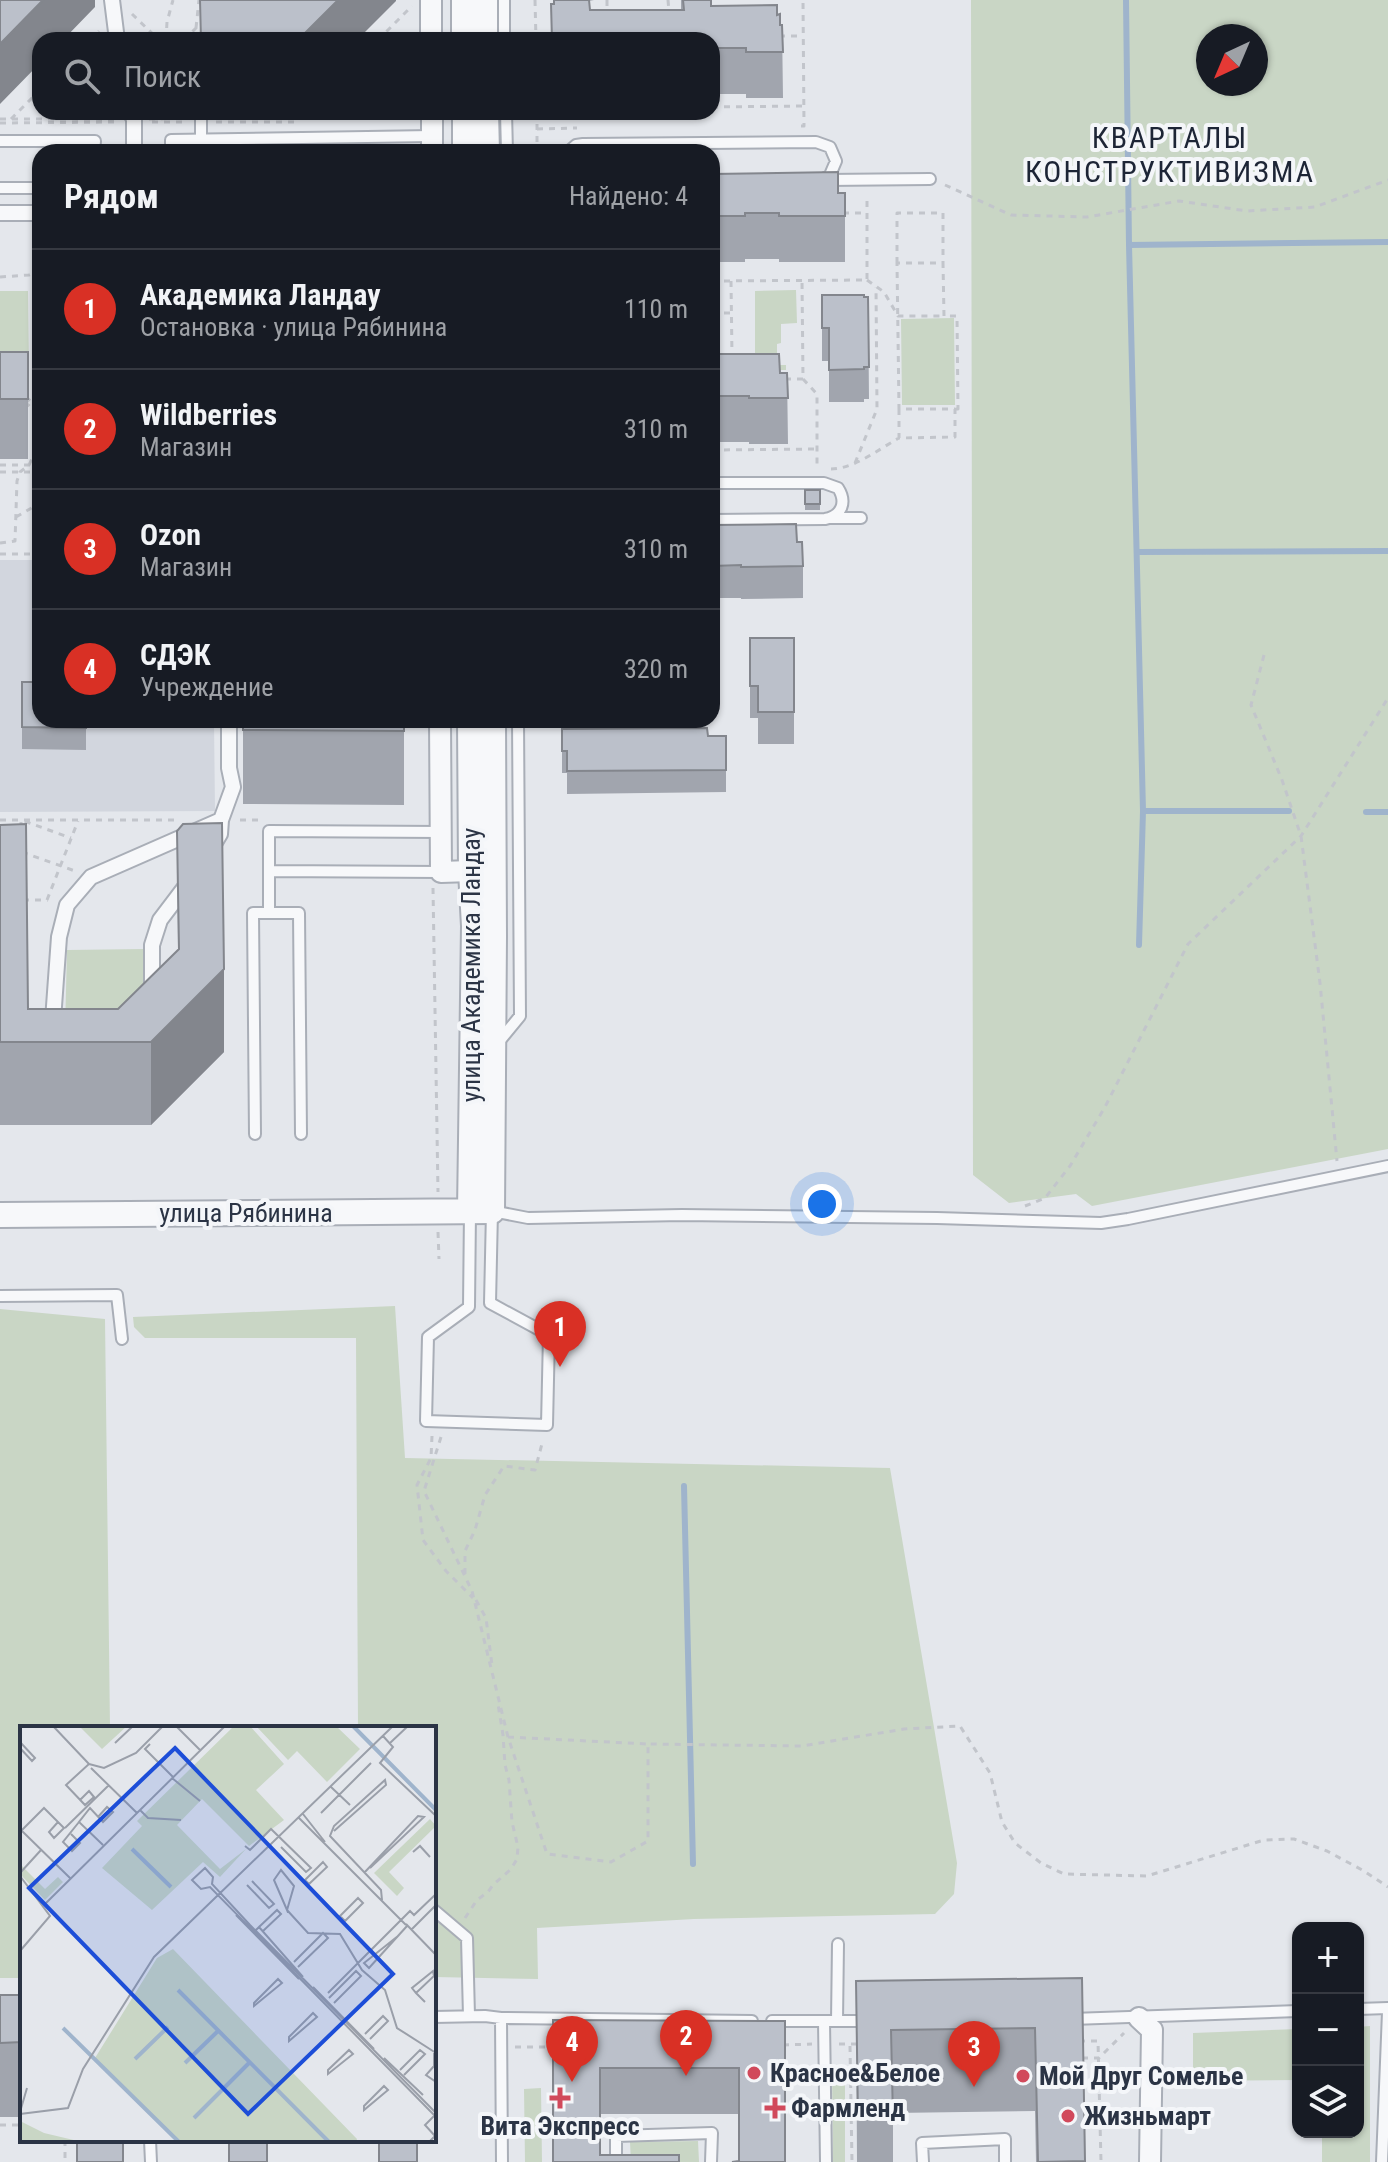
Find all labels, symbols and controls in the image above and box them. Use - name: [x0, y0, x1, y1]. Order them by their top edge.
- north arrow: [1196, 24, 1268, 96]
- search box: [32, 32, 720, 120]
- icon: search: [60, 54, 104, 98]
- text: Поиск: [124, 59, 201, 94]
- district label: КВАРТАЛЫ КОНСТРУКТИВИЗМА: [1025, 120, 1315, 189]
- text: Рядом: [64, 176, 159, 216]
- text: Найдено: 4: [569, 181, 688, 211]
- text: Академика Ландау: [140, 277, 381, 312]
- text: 1: [83, 294, 97, 324]
- text: 110 m: [624, 294, 688, 324]
- text: Остановка · улица Рябинина: [140, 312, 447, 342]
- text: Wildberries: [140, 397, 277, 432]
- text: 2: [83, 414, 97, 444]
- text: 310 m: [624, 414, 688, 444]
- text: Магазин: [140, 432, 232, 462]
- text: Ozon: [140, 517, 201, 552]
- text: 3: [83, 534, 97, 564]
- text: 310 m: [624, 534, 688, 564]
- text: Магазин: [140, 552, 232, 582]
- text: СДЭК: [140, 637, 211, 672]
- text: 4: [83, 654, 97, 684]
- text: 320 m: [624, 654, 688, 684]
- text: Учреждение: [140, 672, 273, 702]
- street label: улица Академика Ландау: [456, 828, 486, 1102]
- your location: [802, 1184, 842, 1224]
- street label: улица Рябинина: [159, 1198, 333, 1228]
- pin: 1: [534, 1301, 586, 1367]
- inset map: [20, 1726, 436, 2142]
- map controls: [1292, 1922, 1364, 2138]
- button: +: [1292, 1922, 1364, 1994]
- button: −: [1292, 1994, 1364, 2066]
- pin: 2: [660, 2010, 712, 2076]
- pin: 4: [546, 2016, 598, 2082]
- pin: 3: [948, 2021, 1000, 2087]
- place label: Красное&Белое: [770, 2058, 940, 2088]
- place label: Мой Друг Сомелье: [1039, 2061, 1243, 2091]
- marker: Красное&Белое: [745, 2064, 763, 2082]
- button: layers: [1292, 2066, 1364, 2138]
- marker: Мой Друг Сомелье: [1014, 2067, 1032, 2085]
- marker: Вита Экспресс: [551, 2089, 569, 2107]
- place label: Фармленд: [791, 2093, 906, 2123]
- marker: Фармленд: [766, 2099, 784, 2117]
- place label: Жизньмарт: [1084, 2101, 1211, 2131]
- marker: Жизньмарт: [1059, 2107, 1077, 2125]
- place label: Вита Экспресс: [480, 2111, 640, 2141]

